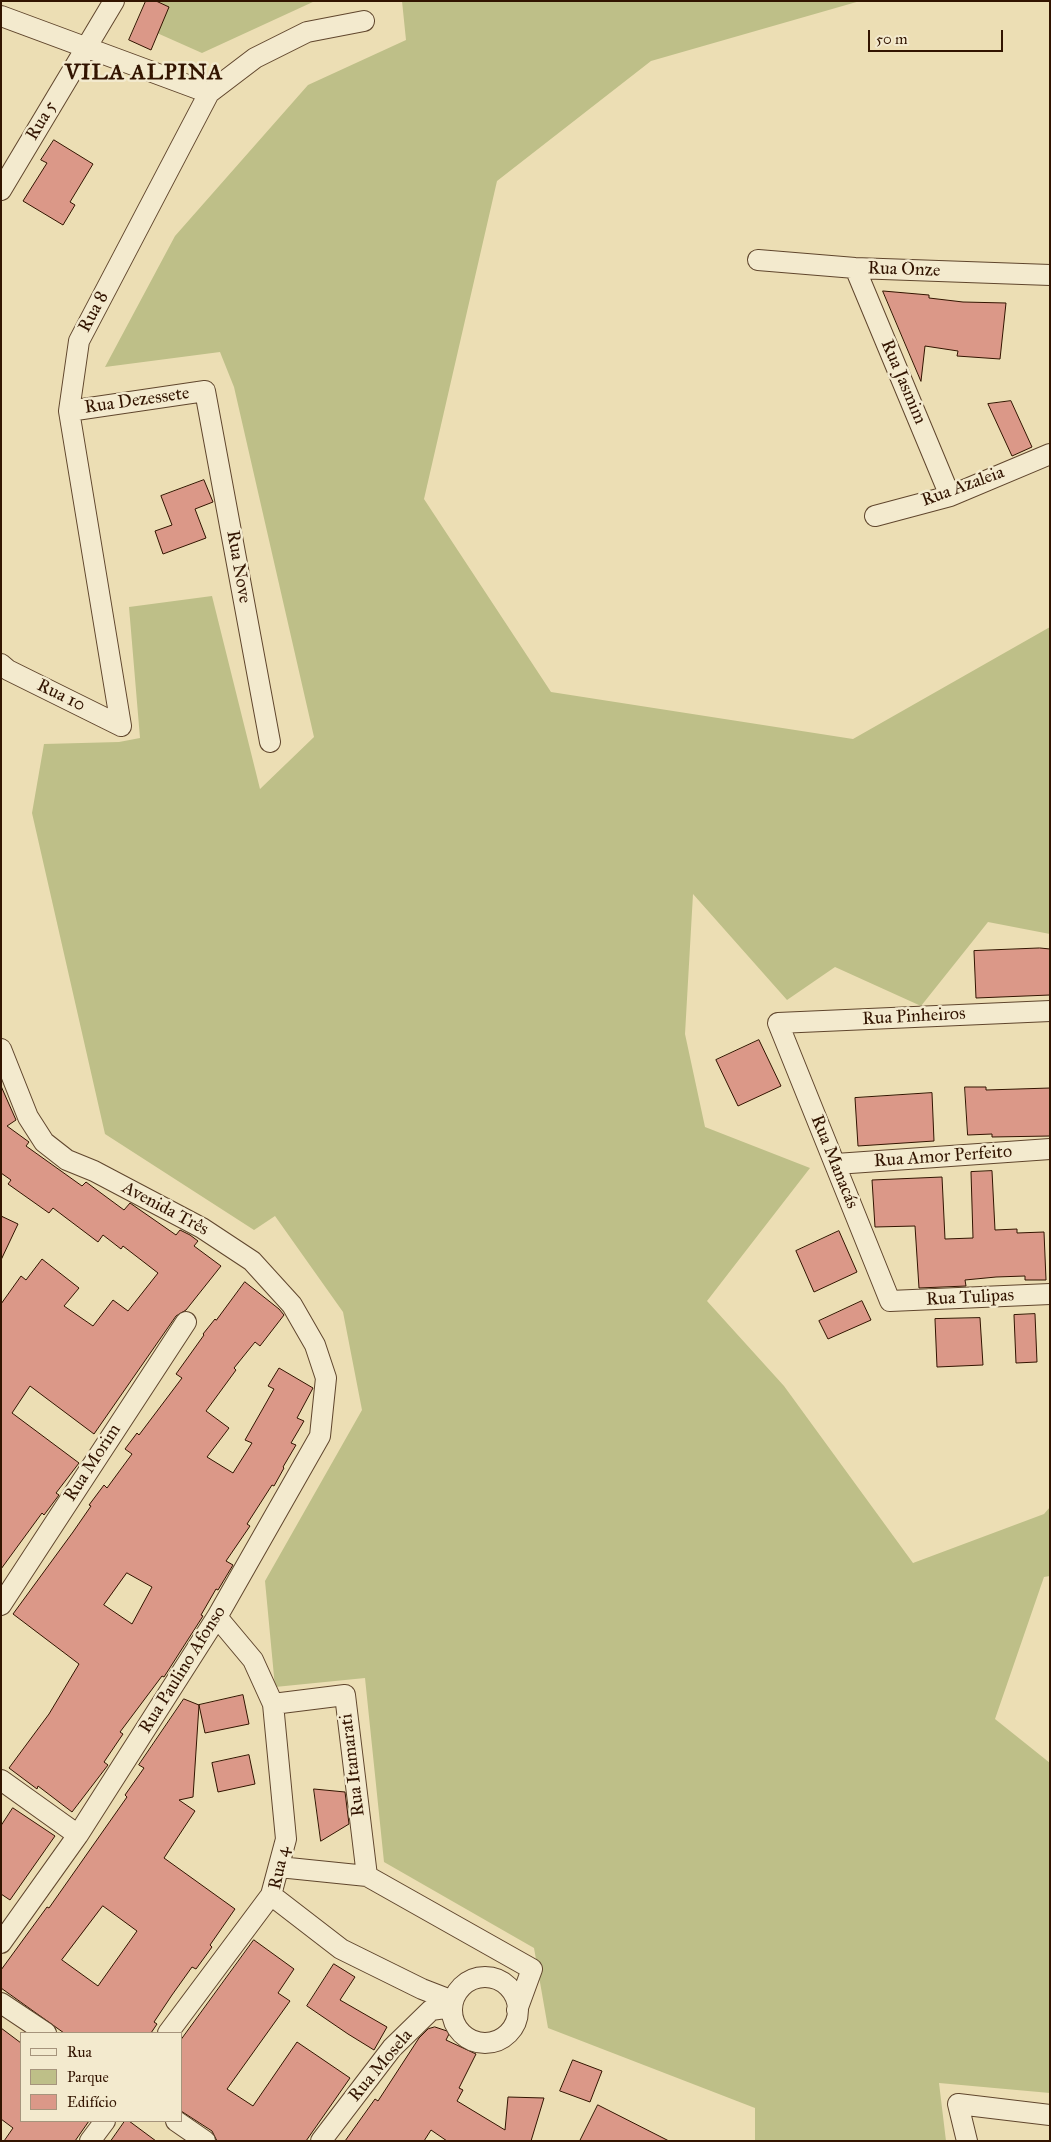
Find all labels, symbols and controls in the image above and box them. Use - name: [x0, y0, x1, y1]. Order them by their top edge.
- scale bar: [871, 20, 1006, 52]
- text: 50 m: [876, 30, 908, 48]
- district label: VILA ALPINA: [63, 61, 225, 87]
- street label: Rua 5: [22, 97, 62, 145]
- street label: Rua Onze: [867, 258, 941, 282]
- street label: Rua 8: [74, 288, 114, 336]
- street label: Rua Jasmim: [876, 336, 930, 428]
- street label: Rua Dezessete: [83, 383, 191, 419]
- street label: Rua Azaleia: [919, 462, 1007, 512]
- street label: Rua Nove: [221, 529, 255, 605]
- street label: Rua 10: [33, 675, 89, 717]
- street label: Rua Pinheiros: [862, 1004, 966, 1030]
- street label: Rua Manacás: [805, 1112, 863, 1212]
- street label: Rua Amor Perfeito: [873, 1141, 1013, 1173]
- street label: Avenida Três: [118, 1177, 212, 1241]
- street label: Rua Tulipas: [925, 1285, 1015, 1311]
- street label: Rua Morim: [60, 1420, 126, 1506]
- street label: Rua Paulino Afonso: [135, 1602, 231, 1738]
- street label: Rua Itamarati: [336, 1712, 370, 1818]
- street label: Rua 4: [265, 1844, 295, 1892]
- street label: Rua Mosela: [345, 2025, 417, 2107]
- legend: [20, 2032, 182, 2122]
- text: Rua: [67, 2043, 92, 2061]
- text: Parque: [67, 2068, 109, 2086]
- text: Edifício: [67, 2093, 117, 2111]

